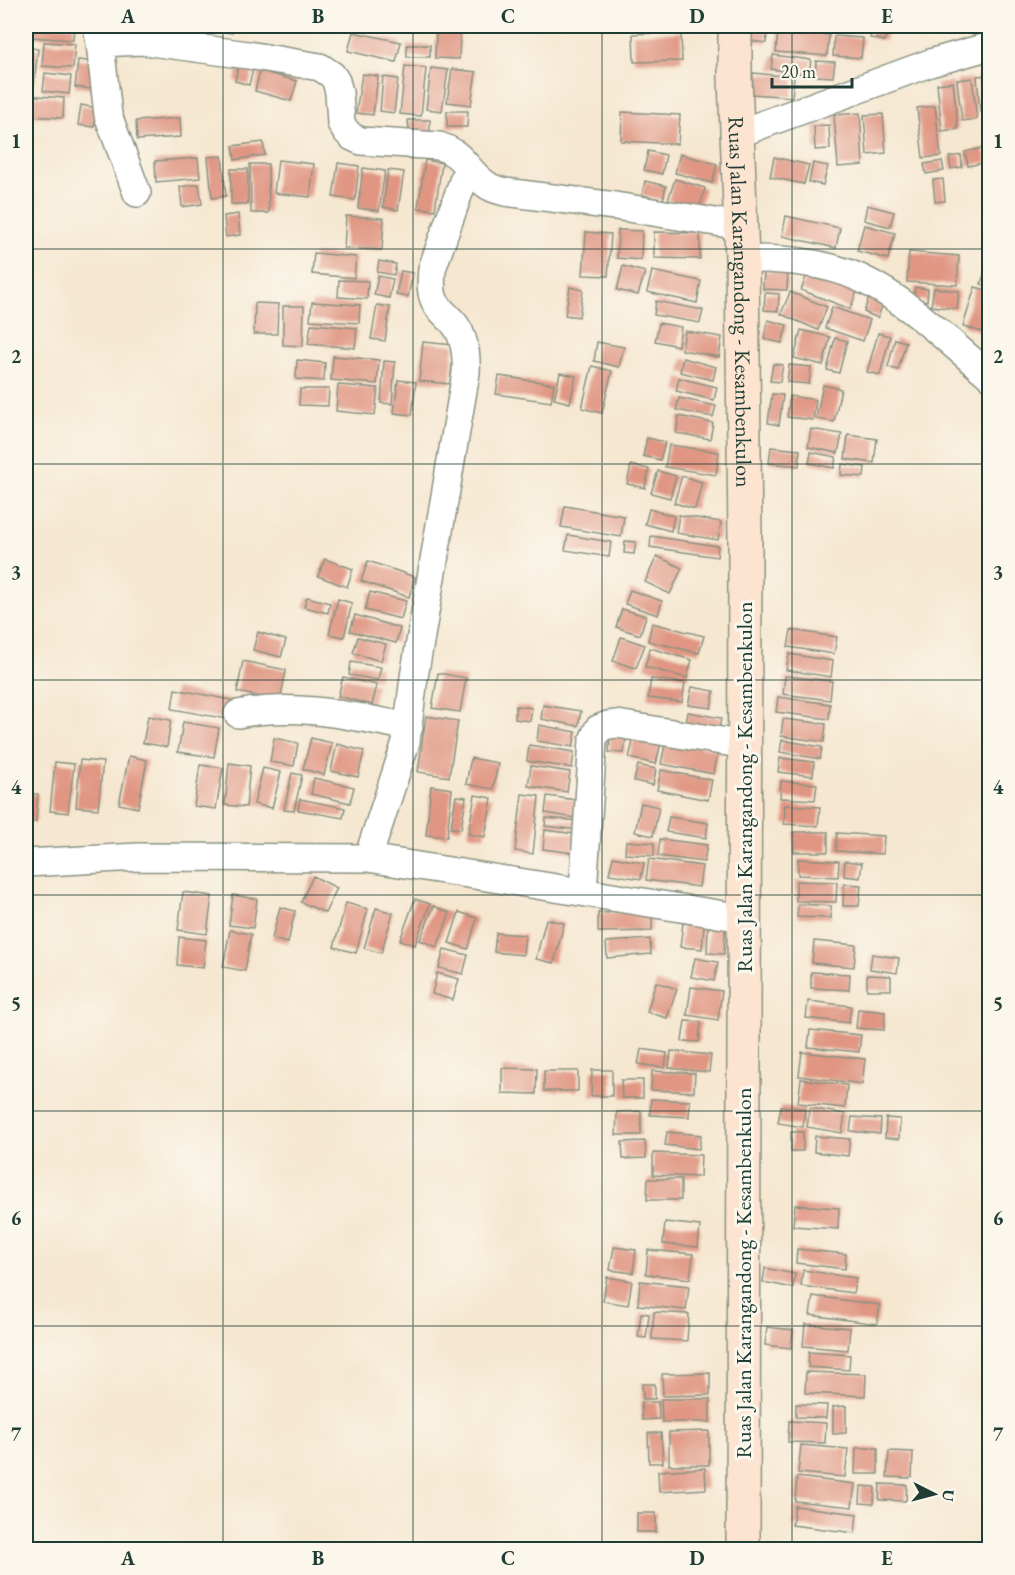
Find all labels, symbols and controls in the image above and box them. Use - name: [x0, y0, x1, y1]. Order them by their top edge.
- text: A: [120, 3, 136, 29]
- text: B: [312, 3, 324, 29]
- text: C: [501, 3, 515, 29]
- text: D: [689, 3, 705, 29]
- text: E: [881, 3, 893, 29]
- scale bar: [772, 51, 852, 89]
- text: 20 m: [781, 60, 816, 83]
- street label: Ruas Jalan Karangandong - Kesambenkulon: [722, 116, 759, 488]
- text: 1: [11, 128, 21, 154]
- text: 1: [993, 128, 1003, 154]
- text: 2: [11, 343, 22, 369]
- text: 2: [993, 343, 1004, 369]
- text: 3: [11, 559, 21, 585]
- text: 3: [993, 559, 1003, 585]
- street label: Ruas Jalan Karangandong - Kesambenkulon: [730, 601, 759, 973]
- text: 4: [11, 774, 22, 800]
- text: 4: [993, 774, 1004, 800]
- text: 5: [11, 990, 21, 1016]
- text: 5: [993, 990, 1003, 1016]
- street label: Ruas Jalan Karangandong - Kesambenkulon: [729, 1087, 758, 1459]
- text: 6: [11, 1205, 22, 1231]
- text: 6: [993, 1205, 1004, 1231]
- text: 7: [11, 1421, 22, 1447]
- text: 7: [993, 1421, 1004, 1447]
- north arrow: [904, 1464, 964, 1524]
- text: U: [937, 1488, 959, 1503]
- text: A: [120, 1545, 136, 1571]
- text: B: [312, 1545, 324, 1571]
- text: C: [501, 1545, 515, 1571]
- text: D: [689, 1545, 705, 1571]
- text: E: [881, 1545, 893, 1571]

